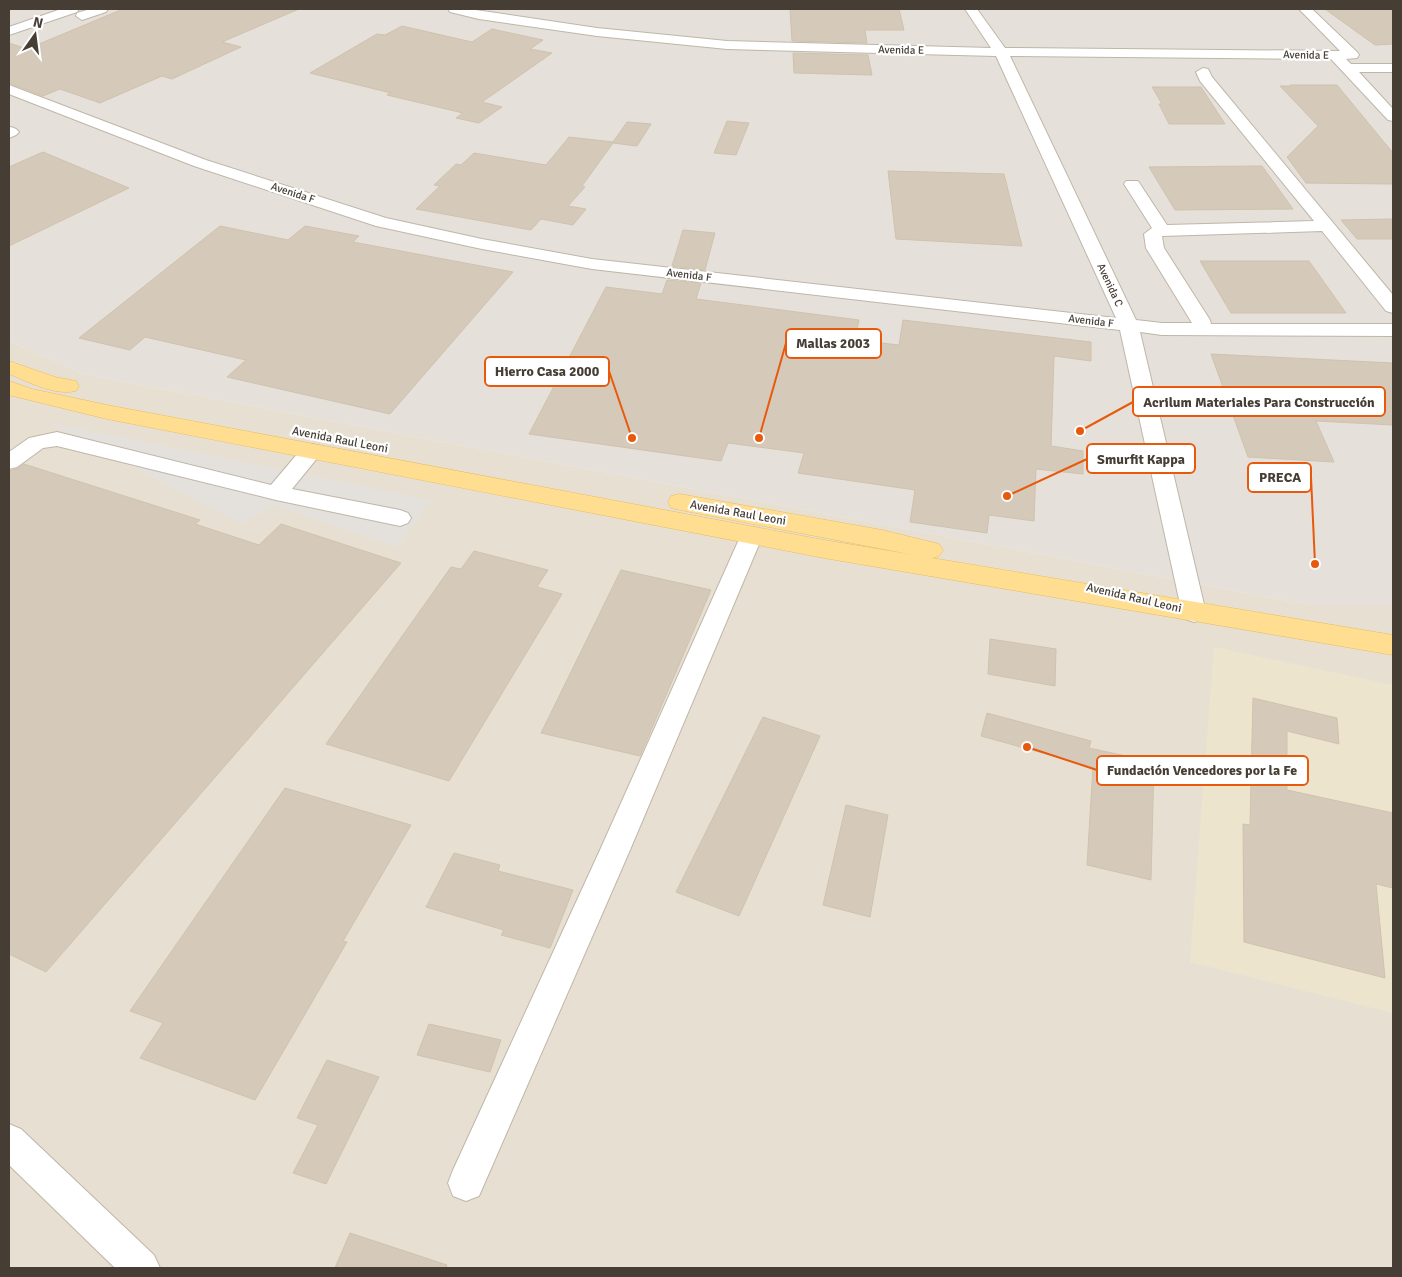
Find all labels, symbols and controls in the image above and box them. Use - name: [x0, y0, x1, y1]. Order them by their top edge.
- north arrow: [10, 10, 60, 60]
- text: N: [31, 13, 45, 32]
- street label: Avenida E: [878, 43, 924, 57]
- street label: Avenida E: [1283, 48, 1329, 62]
- street label: Avenida F: [269, 180, 317, 206]
- street label: Avenida C: [1094, 261, 1126, 309]
- street label: Avenida F: [666, 266, 713, 284]
- street label: Avenida F: [1068, 312, 1115, 330]
- callout: Mallas 2003: [786, 329, 881, 358]
- text: Mallas 2003: [796, 335, 870, 352]
- callout: Hierro Casa 2000: [485, 357, 609, 386]
- text: Hierro Casa 2000: [495, 363, 600, 380]
- callout: Acrilum Materiales Para Construcción: [1133, 387, 1385, 416]
- text: Acrilum Materiales Para Construcción: [1143, 394, 1375, 411]
- street label: Avenida Raul Leoni: [291, 423, 389, 457]
- callout: Smurfit Kappa: [1087, 444, 1195, 473]
- text: Smurfit Kappa: [1097, 451, 1185, 468]
- callout: PRECA: [1248, 463, 1311, 492]
- text: PRECA: [1259, 469, 1301, 486]
- street label: Avenida Raul Leoni: [689, 497, 787, 529]
- street label: Avenida Raul Leoni: [1085, 580, 1183, 616]
- callout: Fundación Vencedores por la Fe: [1097, 756, 1308, 785]
- text: Fundación Vencedores por la Fe: [1107, 762, 1297, 779]

